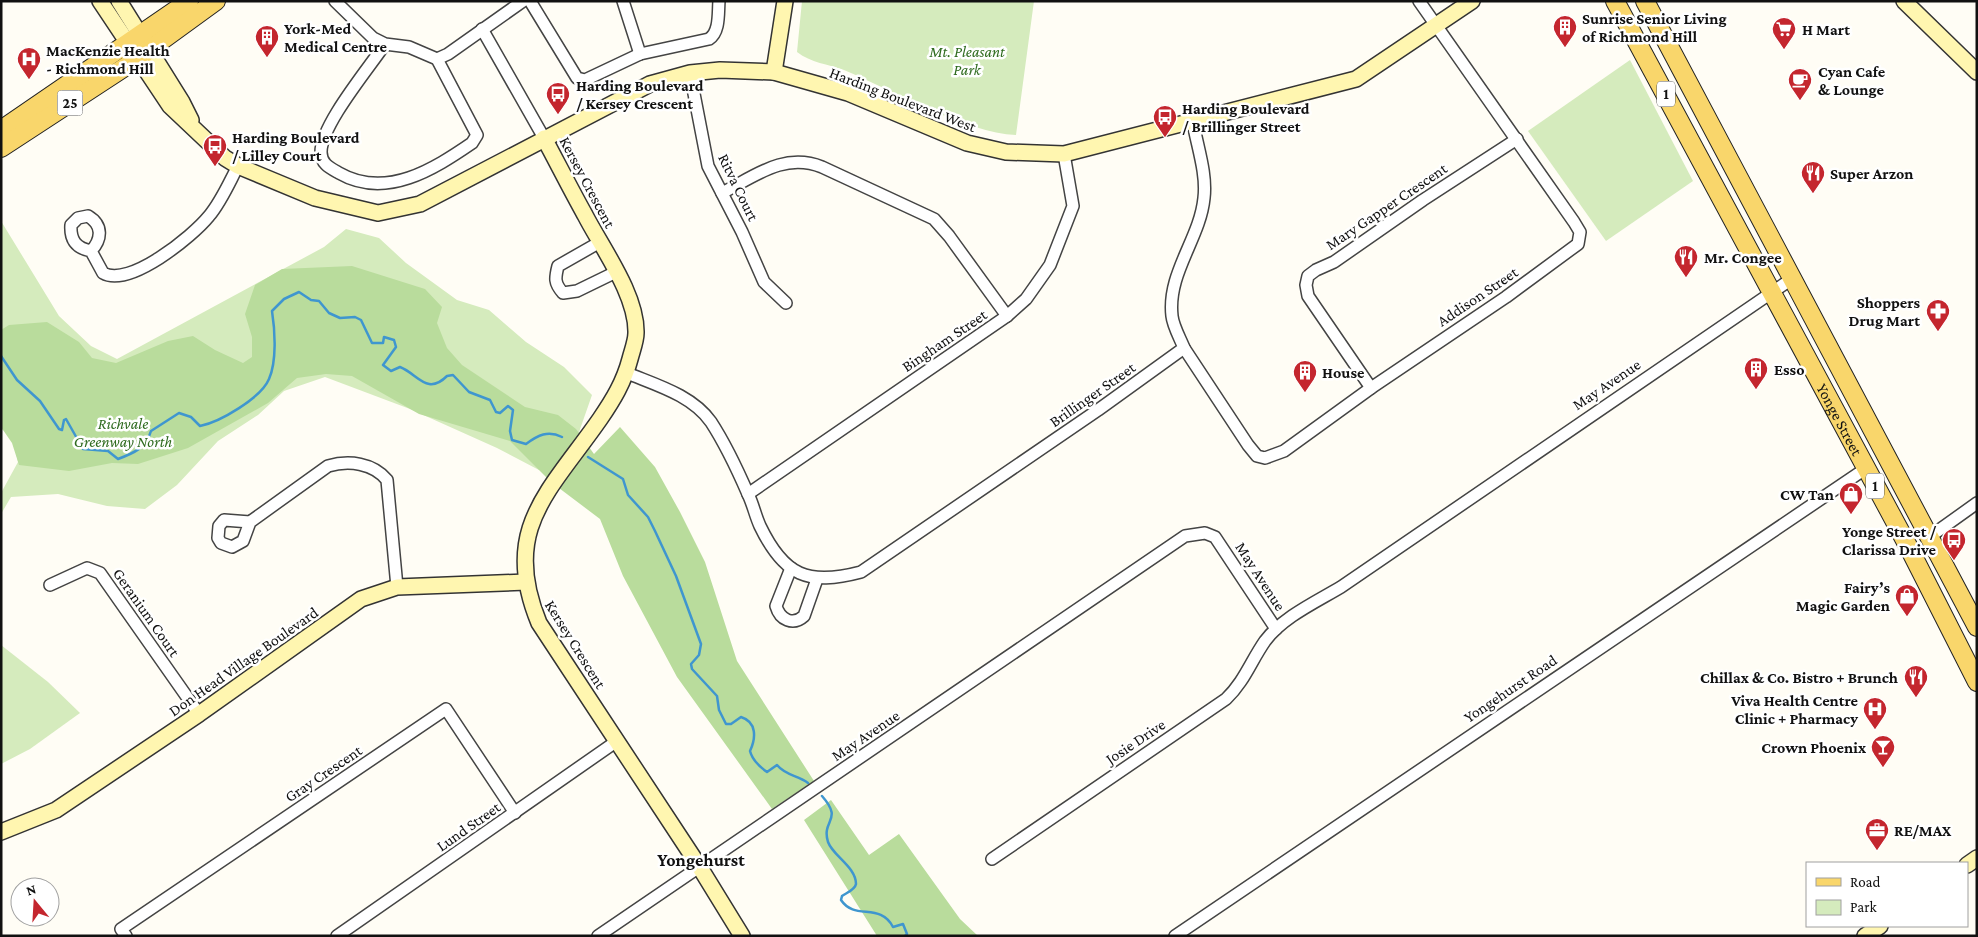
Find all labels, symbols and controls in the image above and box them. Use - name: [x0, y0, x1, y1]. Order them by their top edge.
- place label: Sunrise Senior Living of Richmond Hill: [1582, 10, 1726, 45]
- building icon: Sunrise Senior Living of Richmond Hill: [1552, 14, 1578, 48]
- supermarket icon: H Mart: [1771, 16, 1797, 50]
- place label: York-Med Medical Centre: [284, 20, 387, 55]
- place label: H Mart: [1802, 21, 1850, 38]
- building icon: York-Med Medical Centre: [254, 24, 280, 58]
- place label: MacKenzie Health - Richmond Hill: [46, 42, 170, 77]
- park label: Mt. Pleasant Park: [928, 43, 1005, 78]
- hospital icon: MacKenzie Health - Richmond Hill: [16, 46, 42, 80]
- place label: Cyan Cafe & Lounge: [1818, 63, 1886, 98]
- street label: Harding Boulevard West: [827, 64, 979, 136]
- cafe icon: Cyan Cafe & Lounge: [1787, 67, 1813, 101]
- place label: Harding Boulevard / Kersey Crescent: [576, 77, 704, 112]
- bus stop icon: Harding Boulevard / Kersey Crescent: [545, 81, 571, 115]
- road number: 1: [1657, 82, 1675, 106]
- road number: 25: [58, 90, 82, 116]
- place label: Harding Boulevard / Brillinger Street: [1182, 100, 1310, 135]
- bus stop icon: Harding Boulevard / Brillinger Street: [1152, 104, 1178, 138]
- place label: Harding Boulevard / Lilley Court: [232, 129, 360, 164]
- bus stop icon: Harding Boulevard / Lilley Court: [202, 133, 228, 167]
- street label: Kersey Crescent: [555, 134, 619, 232]
- street label: Ritva Court: [715, 151, 762, 224]
- street label: Mary Gapper Crescent: [1323, 159, 1451, 254]
- restaurant icon: Super Arzon: [1800, 160, 1826, 194]
- place label: Super Arzon: [1830, 165, 1914, 182]
- restaurant icon: Mr. Congee: [1673, 244, 1699, 278]
- place label: Mr. Congee: [1704, 249, 1782, 266]
- street label: Addison Street: [1434, 263, 1521, 330]
- place label: Shoppers Drug Mart: [1848, 294, 1920, 329]
- pharmacy icon: Shoppers Drug Mart: [1925, 298, 1951, 332]
- street label: Bingham Street: [899, 305, 991, 376]
- street label: May Avenue: [1569, 356, 1644, 414]
- building icon: Esso: [1743, 356, 1769, 390]
- street label: Brillinger Street: [1046, 358, 1140, 431]
- building icon: House: [1292, 359, 1318, 393]
- place label: Esso: [1774, 361, 1804, 378]
- place label: House: [1322, 364, 1365, 381]
- street label: Yonge Street: [1813, 381, 1866, 459]
- park label: Richvale Greenway North: [74, 415, 172, 451]
- road number: 1: [1866, 474, 1884, 498]
- shop icon: CW Tan: [1838, 481, 1864, 515]
- place label: CW Tan: [1780, 486, 1834, 503]
- place label: Yonge Street / Clarissa Drive: [1842, 523, 1937, 558]
- bus stop icon: Yonge Street / Clarissa Drive: [1941, 527, 1967, 561]
- street label: May Avenue: [1231, 539, 1289, 614]
- street label: Geranium Court: [110, 565, 184, 660]
- place label: Fairy’s Magic Garden: [1796, 579, 1890, 614]
- shop icon: Fairy’s Magic Garden: [1894, 583, 1920, 617]
- street label: Kersey Crescent: [541, 597, 610, 693]
- street label: Don Head Village Boulevard: [166, 603, 322, 720]
- street label: Yongehurst Road: [1461, 651, 1561, 727]
- restaurant icon: Chillax & Co. Bistro + Brunch: [1903, 664, 1929, 698]
- place label: Chillax & Co. Bistro + Brunch: [1700, 669, 1898, 686]
- place label: Viva Health Centre Clinic + Pharmacy: [1730, 692, 1859, 727]
- hospital icon: Viva Health Centre Clinic + Pharmacy: [1862, 696, 1888, 730]
- street label: May Avenue: [828, 707, 903, 765]
- street label: Josie Drive: [1101, 715, 1169, 769]
- bar icon: Crown Phoenix: [1870, 734, 1896, 768]
- place label: Crown Phoenix: [1761, 739, 1867, 756]
- street label: Gray Crescent: [282, 741, 366, 806]
- street label: Lund Street: [433, 798, 504, 855]
- office icon: RE/MAX: [1864, 817, 1890, 851]
- place label: RE/MAX: [1894, 822, 1952, 839]
- district label: Yongehurst: [657, 850, 745, 870]
- legend: [1806, 862, 1968, 927]
- text: Road: [1850, 874, 1881, 890]
- north arrow: [10, 877, 60, 927]
- text: N: [24, 880, 38, 899]
- text: Park: [1850, 899, 1877, 915]

